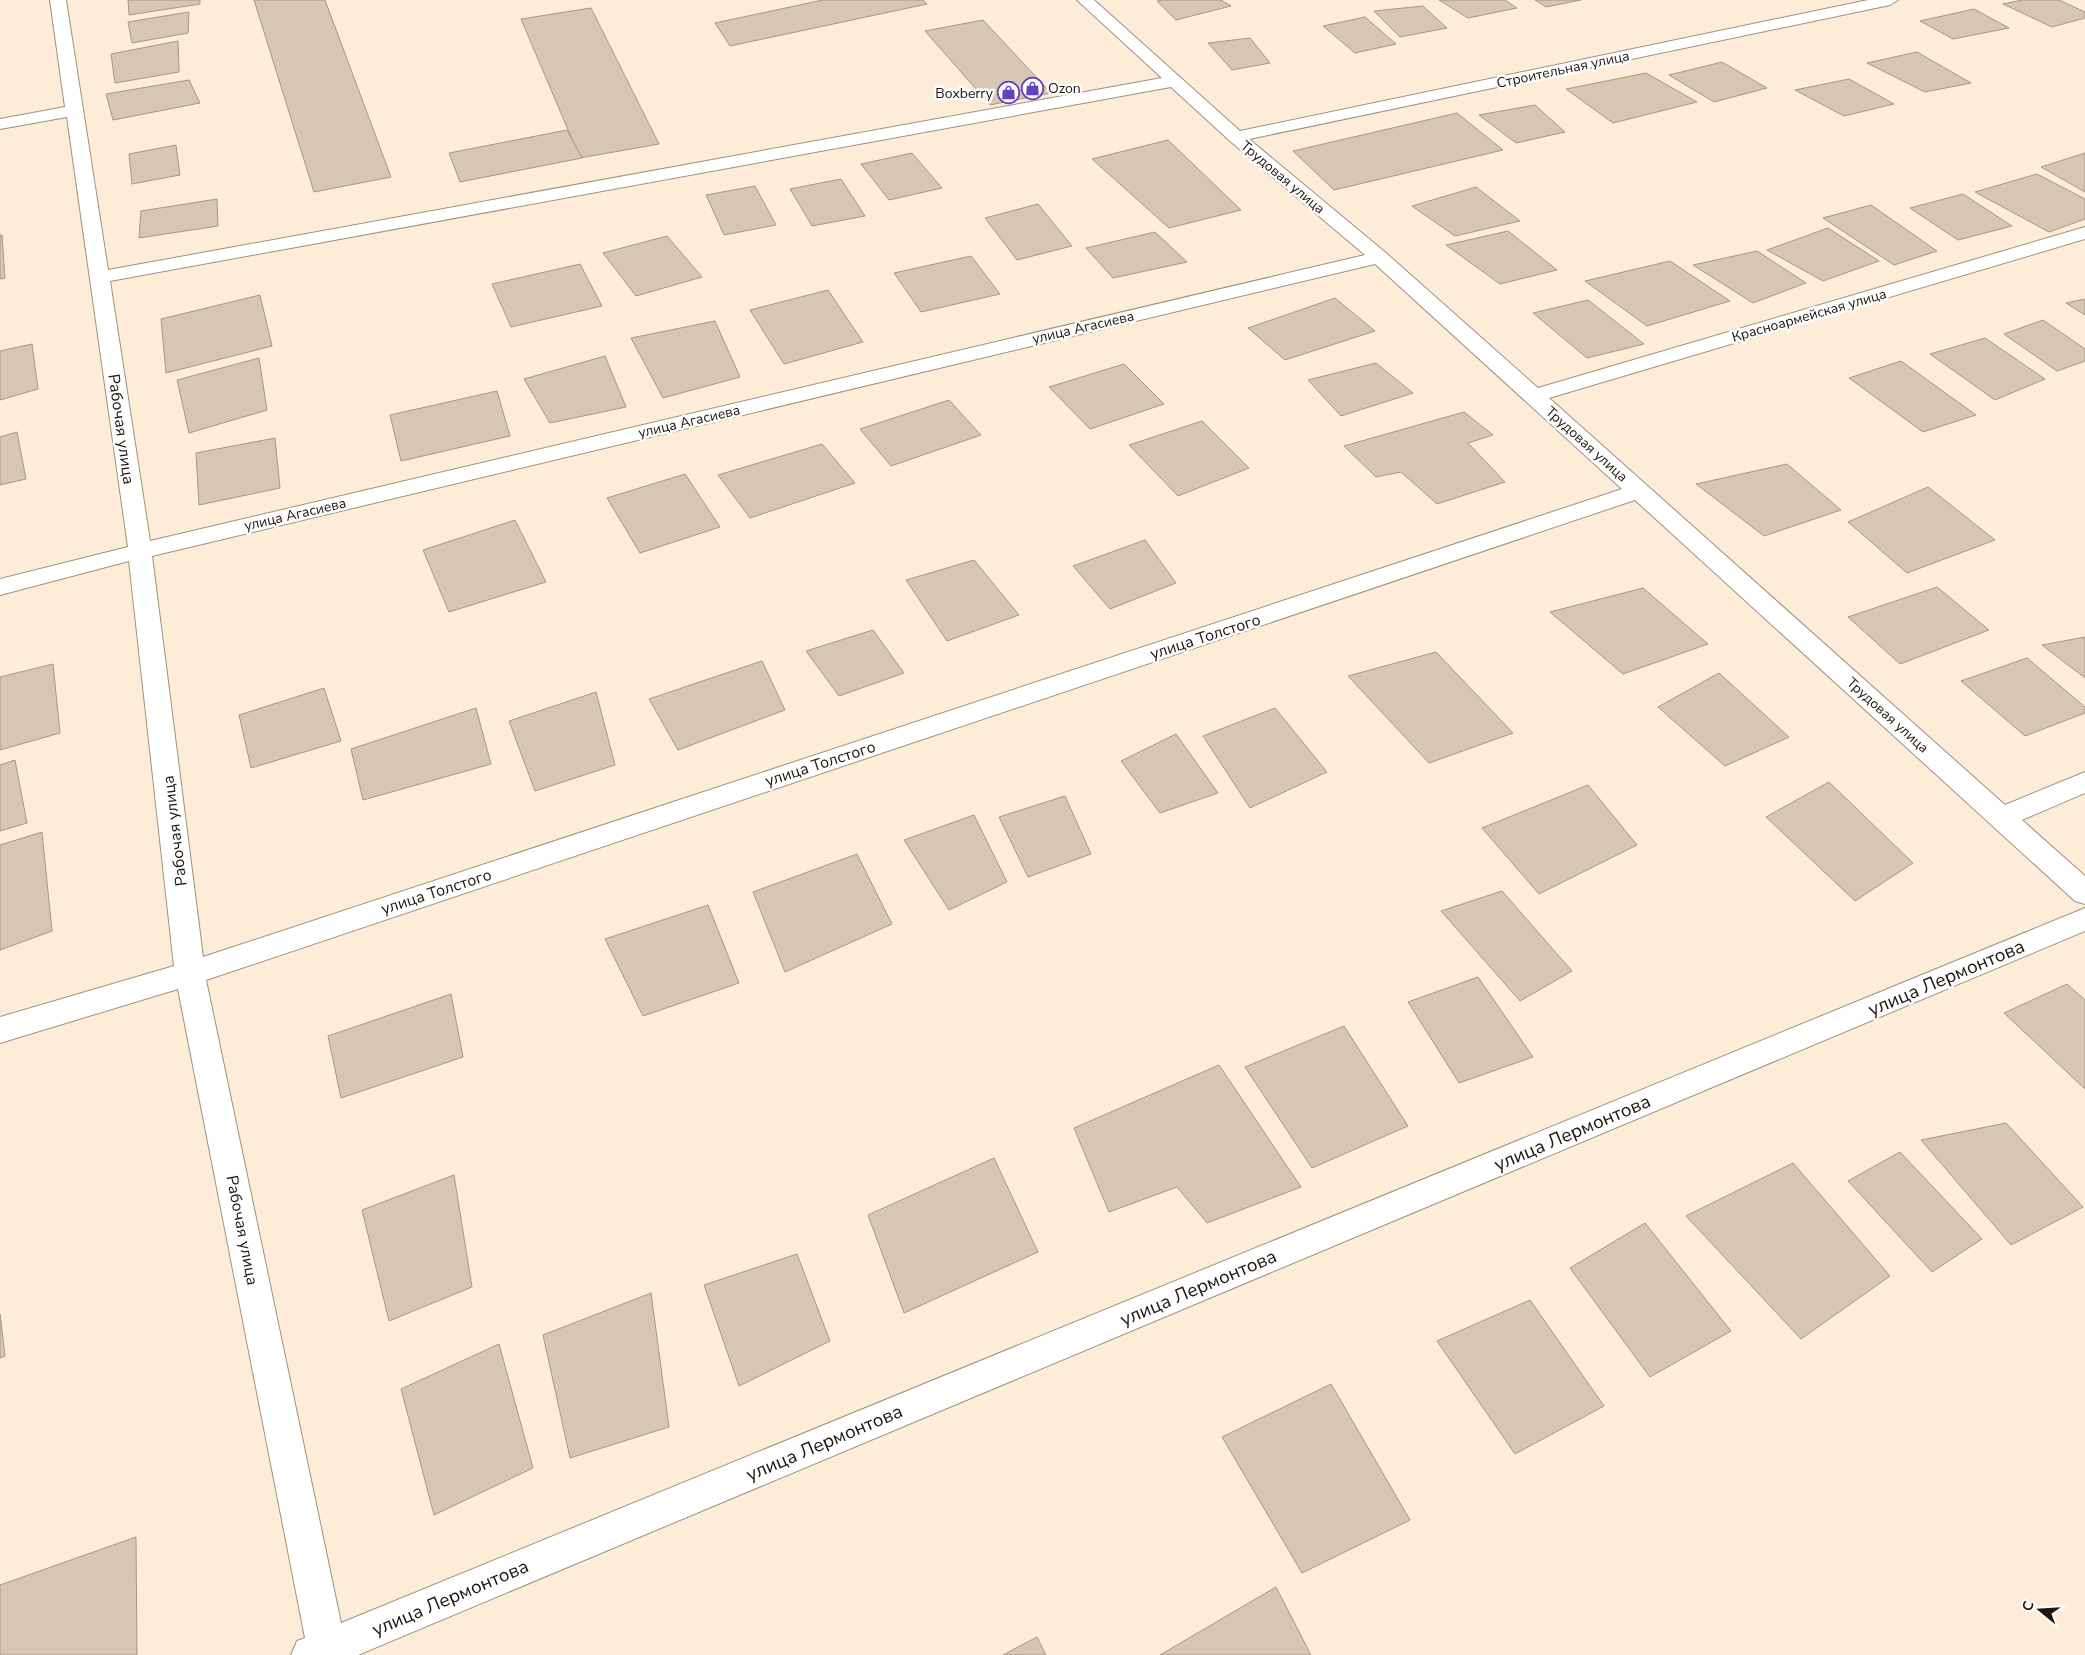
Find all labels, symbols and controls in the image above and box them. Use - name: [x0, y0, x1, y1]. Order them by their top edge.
- street label: Строительная улица: [1495, 46, 1631, 93]
- shop icon: Ozon: [1020, 76, 1044, 100]
- place label: Ozon: [1048, 79, 1081, 98]
- shop icon: Boxberry: [997, 81, 1021, 105]
- place label: Boxberry: [935, 84, 994, 103]
- street label: Трудовая улица: [1237, 137, 1329, 218]
- street label: Красноармейская улица: [1730, 284, 1889, 347]
- street label: улица Агасиева: [1030, 307, 1136, 348]
- street label: Рабочая улица: [102, 372, 140, 486]
- street label: улица Агасиева: [636, 401, 742, 442]
- street label: Трудовая улица: [1542, 402, 1632, 486]
- street label: улица Агасиева: [242, 494, 348, 535]
- street label: улица Толстого: [1147, 609, 1263, 665]
- street label: Трудовая улица: [1843, 673, 1933, 757]
- street label: улица Толстого: [762, 736, 878, 792]
- street label: Рабочая улица: [157, 774, 193, 888]
- street label: улица Толстого: [378, 864, 494, 920]
- street label: улица Лермонтова: [1864, 933, 2029, 1023]
- street label: улица Лермонтова: [1490, 1088, 1655, 1178]
- street label: Рабочая улица: [221, 1173, 263, 1287]
- street label: улица Лермонтова: [1116, 1243, 1281, 1333]
- street label: улица Лермонтова: [742, 1398, 907, 1488]
- street label: улица Лермонтова: [368, 1553, 533, 1643]
- north arrow: [2015, 1585, 2065, 1635]
- text: С: [2018, 1598, 2039, 1614]

